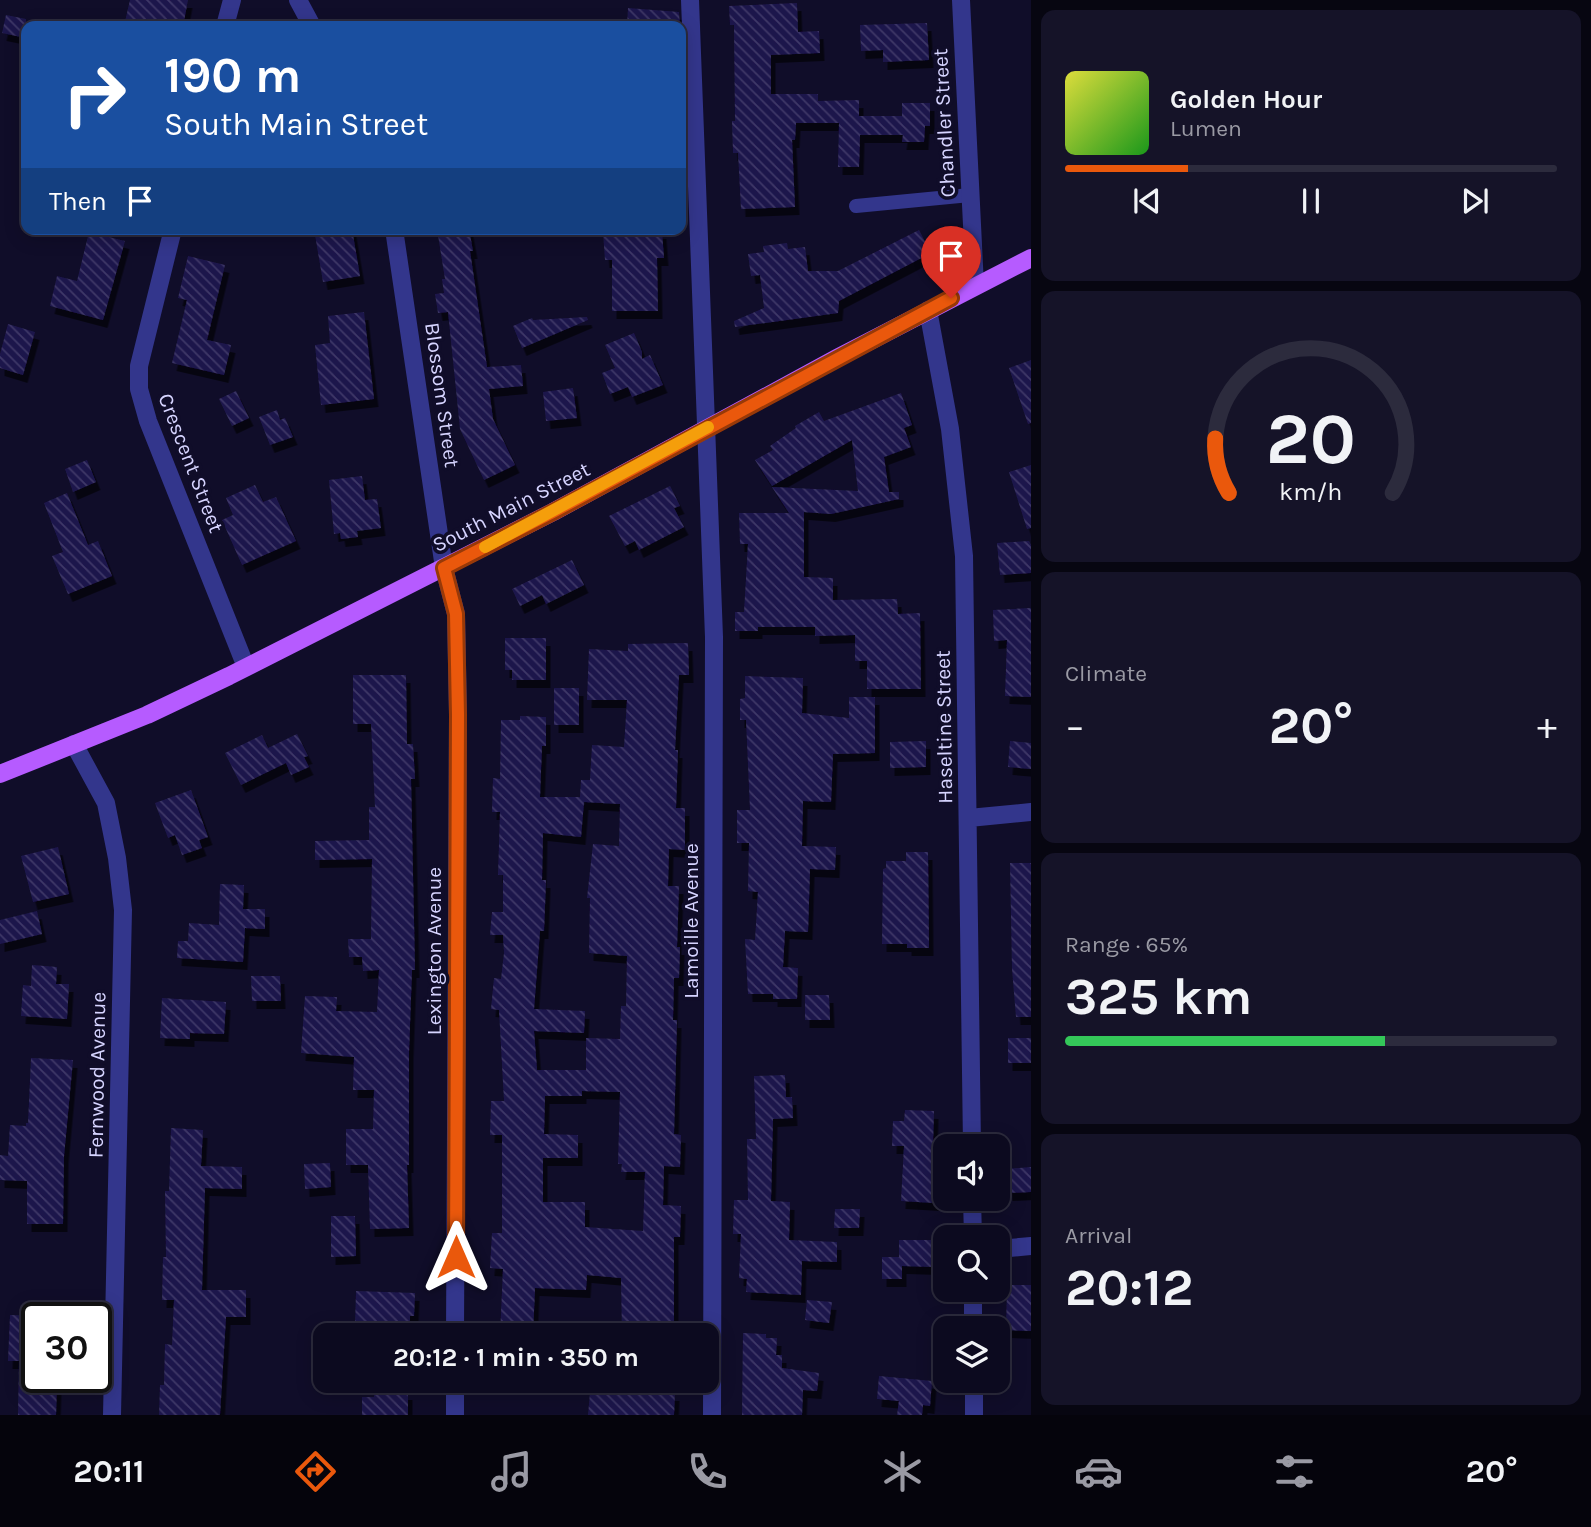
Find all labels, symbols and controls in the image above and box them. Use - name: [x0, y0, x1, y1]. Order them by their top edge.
- text: 190 m: [164, 47, 301, 104]
- street label: Chandler Street: [928, 48, 960, 198]
- icon: right: [49, 49, 140, 140]
- text: Golden Hour: [1170, 84, 1322, 115]
- text: South Main Street: [164, 106, 428, 143]
- text: Lumen: [1170, 115, 1242, 142]
- icon: arrive: [121, 182, 159, 220]
- icon: previous: [1128, 182, 1166, 220]
- icon: pause: [1292, 182, 1330, 220]
- icon: next: [1456, 182, 1494, 220]
- text: Then: [49, 186, 107, 217]
- pin: [921, 226, 981, 298]
- icon: arrive: [932, 237, 970, 275]
- street label: Blossom Street: [420, 321, 464, 469]
- street label: Crescent Street: [153, 390, 229, 536]
- text: 20: [1266, 396, 1356, 481]
- street label: South Main Street: [428, 457, 594, 557]
- text: km/h: [1279, 476, 1343, 505]
- street label: Haseltine Street: [931, 650, 957, 804]
- text: Climate: [1065, 660, 1147, 687]
- text: 20°: [1269, 695, 1353, 756]
- text: −: [1065, 704, 1085, 749]
- text: +: [1537, 704, 1557, 749]
- street label: Lamoille Avenue: [679, 843, 703, 999]
- street label: Lexington Avenue: [422, 867, 446, 1035]
- text: Range · 65%: [1065, 931, 1188, 958]
- text: 325 km: [1065, 966, 1252, 1027]
- street label: Fernwood Avenue: [84, 992, 110, 1158]
- map controls: [933, 1134, 1010, 1393]
- button: sound: [933, 1134, 1010, 1211]
- position arrow: [419, 1220, 493, 1294]
- text: Arrival: [1065, 1222, 1132, 1249]
- button: search: [933, 1225, 1010, 1302]
- text: 20:12: [1065, 1257, 1193, 1318]
- speed limit sign: 30: [21, 1302, 112, 1393]
- button: layers: [933, 1316, 1010, 1393]
- text: 20:12 · 1 min · 350 m: [393, 1342, 639, 1373]
- icon: directions: [291, 1447, 340, 1496]
- icon: music: [487, 1447, 536, 1496]
- icon: phone: [683, 1447, 732, 1496]
- icon: climate: [878, 1447, 927, 1496]
- icon: car: [1074, 1447, 1123, 1496]
- icon: filters: [1270, 1447, 1319, 1496]
- text: 20:11: [73, 1453, 144, 1490]
- text: 20°: [1466, 1453, 1518, 1490]

